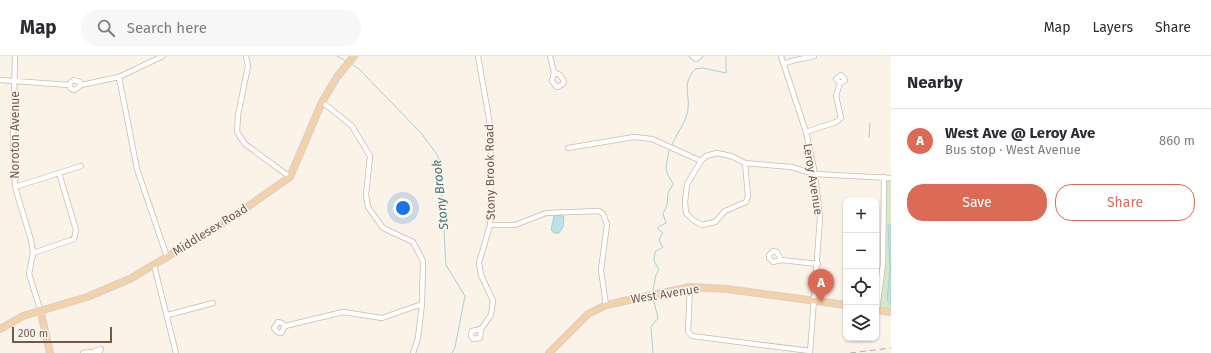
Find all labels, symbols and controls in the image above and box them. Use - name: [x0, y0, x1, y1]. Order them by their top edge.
- search box: [81, 10, 361, 46]
- text: Map: [20, 16, 57, 39]
- icon: search: [95, 17, 117, 39]
- text: Search here: [127, 19, 207, 37]
- text: Map: [1044, 19, 1070, 36]
- text: Layers: [1092, 19, 1133, 36]
- text: Share: [1155, 19, 1191, 36]
- text: Nearby: [907, 72, 962, 93]
- street label: Noroton Avenue: [8, 91, 22, 179]
- street label: Stony Brook Road: [482, 124, 498, 220]
- text: West Ave @ Leroy Ave: [945, 124, 1095, 142]
- text: A: [916, 133, 924, 148]
- text: 860 m: [1159, 133, 1195, 148]
- street label: Leroy Avenue: [800, 142, 826, 216]
- text: Bus stop · West Avenue: [945, 142, 1081, 157]
- water label: Stony Brook: [429, 159, 451, 232]
- button: Save: [907, 184, 1047, 221]
- button: Share: [1055, 184, 1195, 221]
- map controls: [843, 197, 879, 341]
- button: +: [843, 197, 879, 233]
- your location: [393, 198, 413, 218]
- street label: Middlesex Road: [170, 201, 250, 259]
- button: −: [843, 233, 879, 269]
- pin: A: [808, 269, 834, 302]
- button: locate: [843, 269, 879, 305]
- street label: West Avenue: [630, 282, 700, 306]
- button: layers: [843, 305, 879, 341]
- scale bar: [12, 325, 112, 344]
- text: 200 m: [18, 327, 48, 340]

